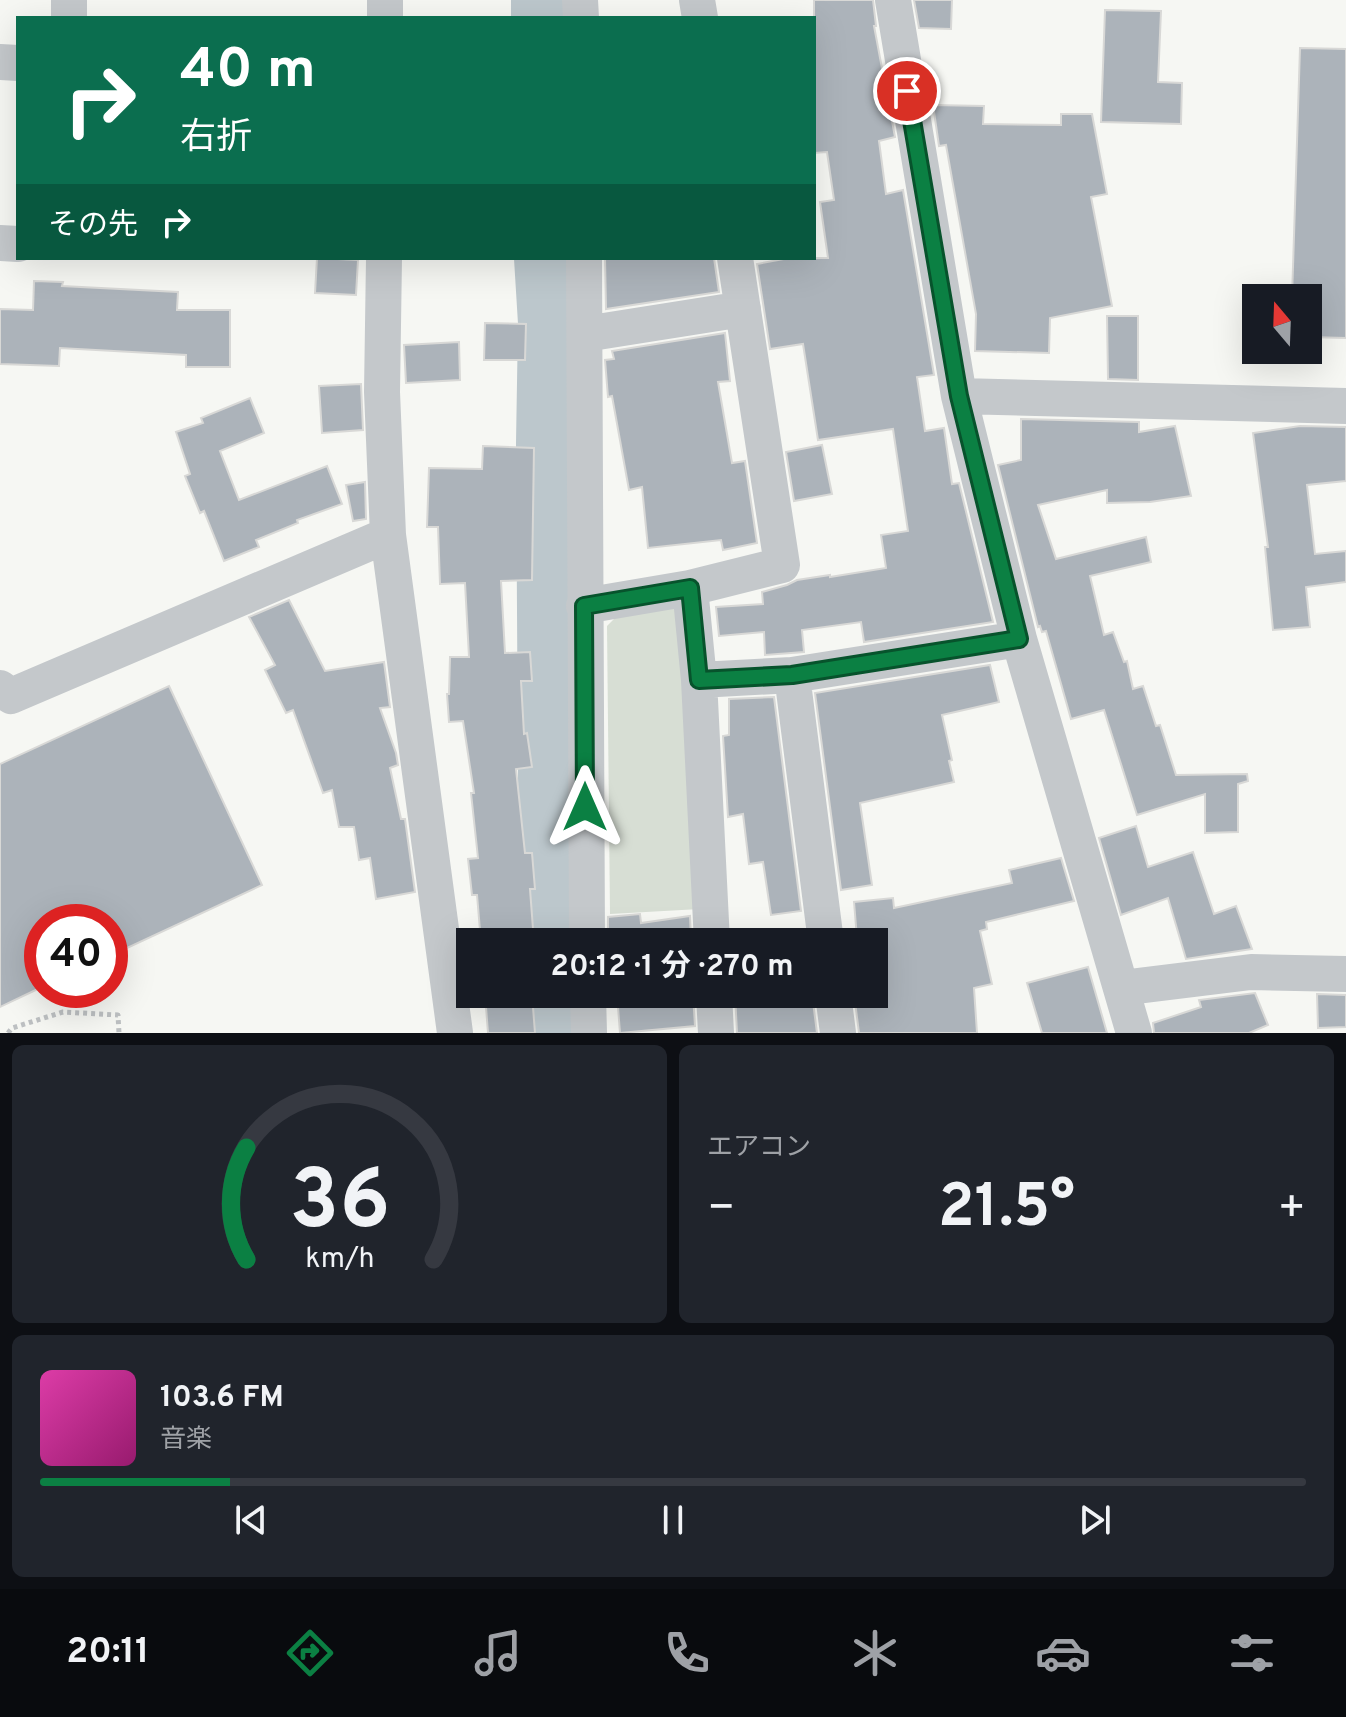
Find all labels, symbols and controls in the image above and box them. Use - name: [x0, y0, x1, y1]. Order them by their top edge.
- text: 40 m: [180, 37, 316, 107]
- icon: right: [48, 48, 152, 152]
- pin: [873, 57, 941, 125]
- icon: arrive: [885, 69, 929, 113]
- text: 右折: [180, 116, 252, 162]
- icon: right: [154, 200, 198, 244]
- text: その先: [48, 208, 138, 245]
- north arrow: [1242, 284, 1322, 364]
- map controls: [1242, 284, 1322, 364]
- position arrow: [543, 765, 627, 849]
- speed limit sign: 40: [24, 904, 128, 1008]
- text: 20:12 · 1 分 · 270 m: [551, 949, 793, 986]
- text: エアコン: [707, 1132, 811, 1165]
- text: 36: [289, 1153, 390, 1258]
- text: 21.5°: [938, 1172, 1075, 1248]
- text: −: [707, 1182, 735, 1238]
- text: +: [1278, 1182, 1306, 1238]
- text: km/h: [305, 1242, 374, 1278]
- text: 103.6 FM: [160, 1380, 284, 1417]
- text: 音楽: [160, 1424, 212, 1457]
- icon: previous: [229, 1498, 273, 1542]
- icon: pause: [651, 1498, 695, 1542]
- icon: next: [1073, 1498, 1117, 1542]
- icon: directions: [282, 1625, 338, 1681]
- icon: music: [470, 1625, 526, 1681]
- icon: phone: [659, 1625, 715, 1681]
- icon: climate: [847, 1625, 903, 1681]
- icon: car: [1035, 1625, 1091, 1681]
- icon: filters: [1224, 1625, 1280, 1681]
- text: 20:11: [66, 1630, 149, 1676]

